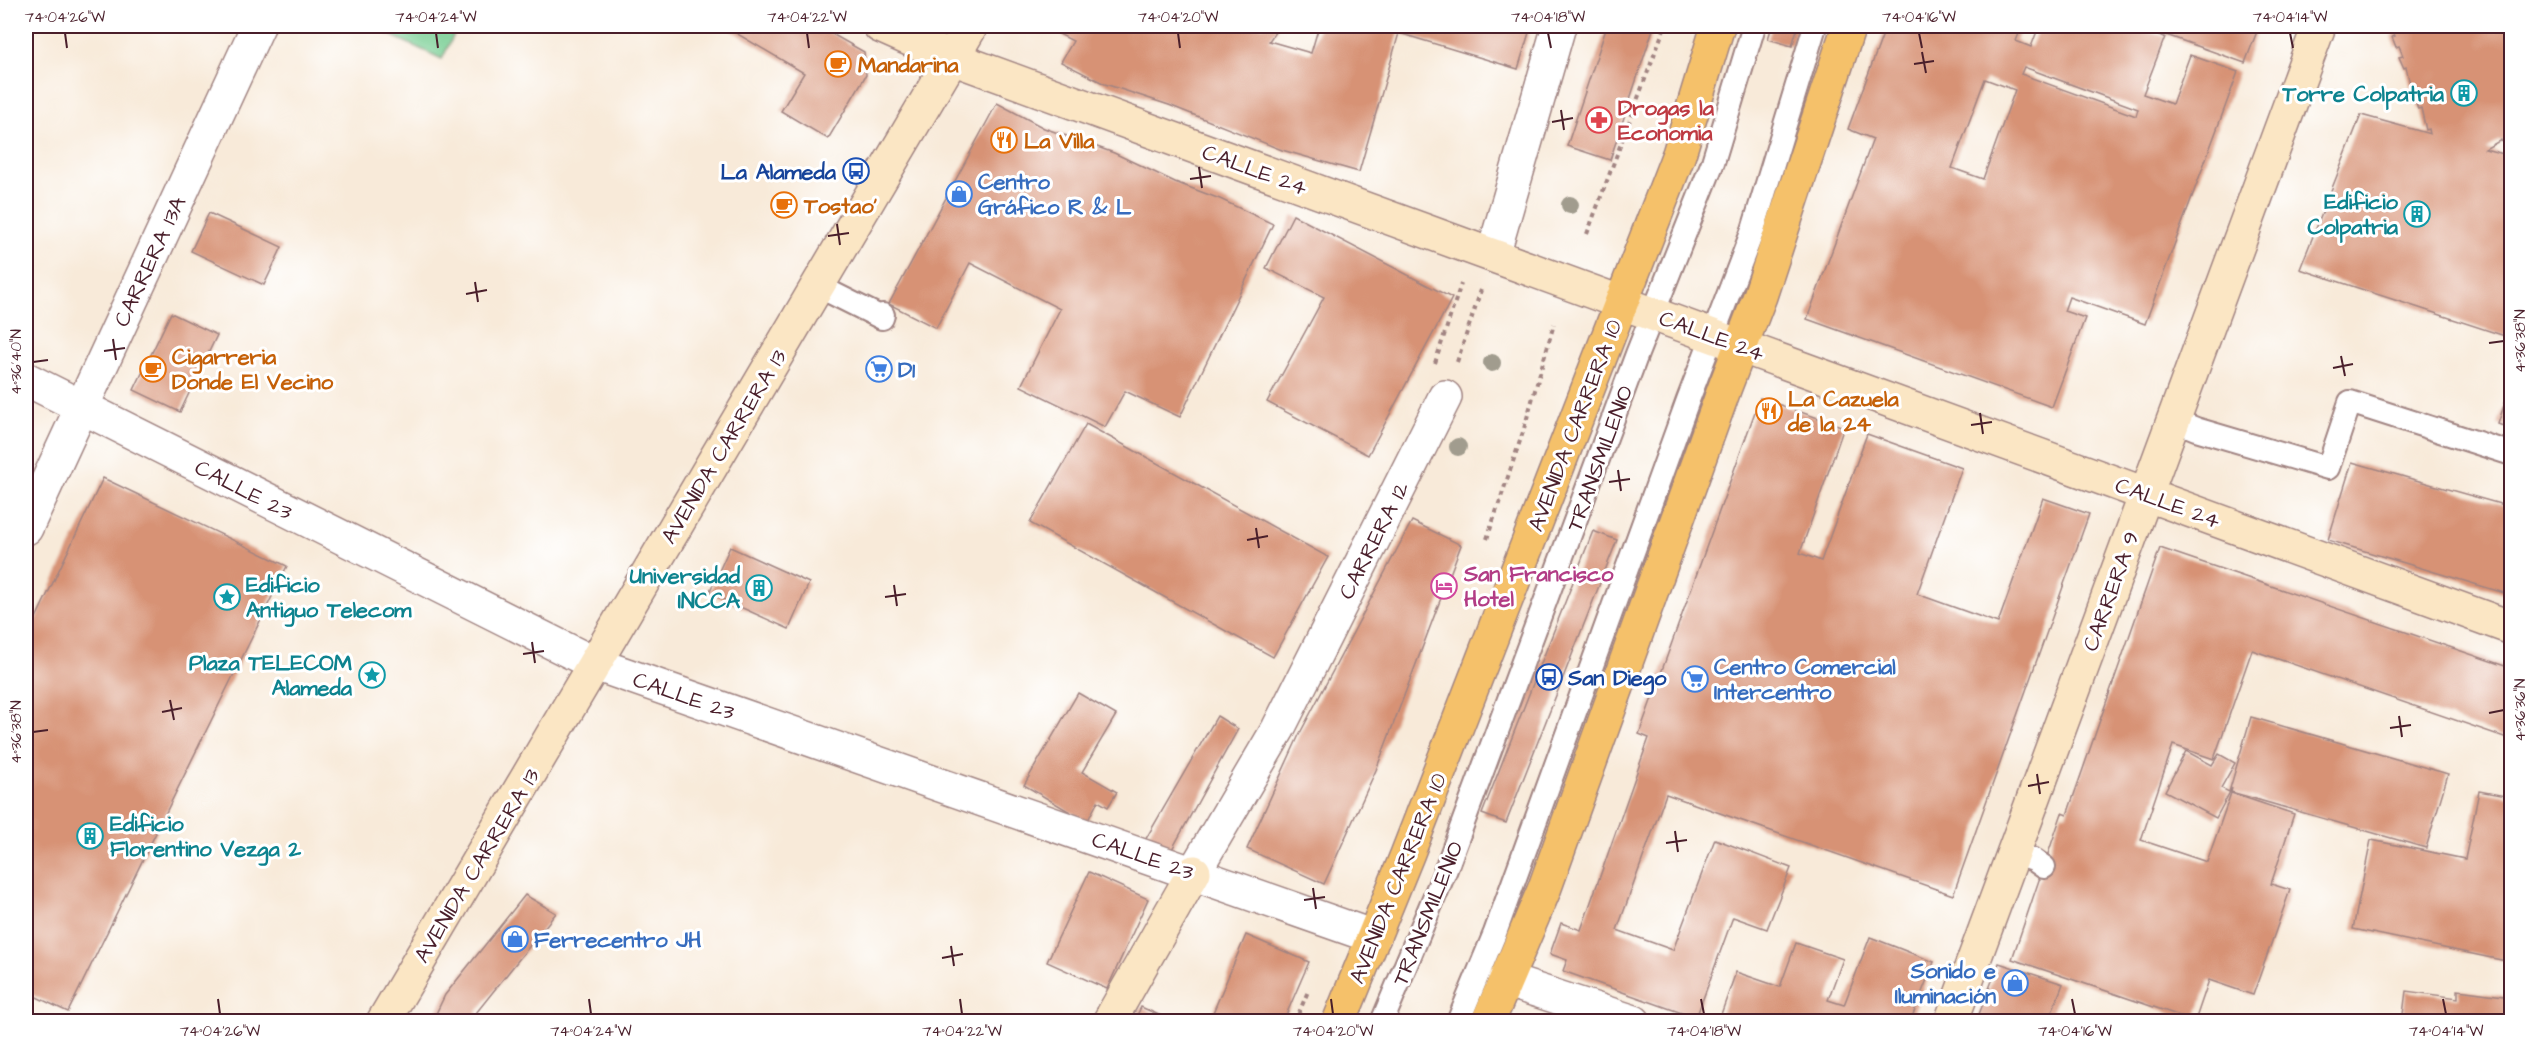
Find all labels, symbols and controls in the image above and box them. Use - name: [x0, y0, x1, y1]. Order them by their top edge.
- text: 74°04'26"W: [25, 7, 105, 28]
- text: 74°04'24"W: [395, 7, 477, 28]
- text: 74°04'22"W: [767, 7, 847, 28]
- text: 74°04'20"W: [1138, 7, 1218, 28]
- text: 74°04'18"W: [1511, 7, 1585, 28]
- text: 74°04'16"W: [1882, 7, 1956, 28]
- text: 74°04'14"W: [2253, 7, 2327, 28]
- cafe icon: Mandarina: [823, 49, 853, 79]
- place label: Mandarina: [858, 50, 959, 81]
- building icon: Torre Colpatria: [2449, 78, 2479, 108]
- place label: Torre Colpatria: [2282, 79, 2445, 110]
- place label: Drogas la Economia: [1618, 93, 1715, 149]
- pharmacy icon: Drogas la Economia: [1584, 105, 1614, 135]
- restaurant icon: La Villa: [989, 125, 1019, 155]
- place label: La Villa: [1024, 126, 1095, 157]
- street label: CALLE 24: [1198, 137, 1311, 204]
- bus stop icon: La Alameda: [841, 156, 871, 186]
- place label: La Alameda: [721, 157, 837, 188]
- place label: Centro Gráfico R & L: [978, 167, 1132, 223]
- shop icon: Centro Gráfico R & L: [944, 179, 974, 209]
- place label: Edificio Colpatria: [2308, 187, 2399, 243]
- cafe icon: Tostao’: [769, 190, 799, 220]
- street label: CARRERA 13A: [107, 191, 194, 332]
- place label: Tostao’: [803, 191, 878, 222]
- building icon: Edificio Colpatria: [2402, 199, 2432, 229]
- street label: CALLE 24: [1655, 303, 1768, 370]
- text: 4°36'38"N: [2510, 309, 2531, 373]
- street label: AVENIDA CARRERA 10: [1521, 315, 1630, 536]
- text: 4°36'40"N: [6, 329, 27, 395]
- place label: Cigarreria Donde El Vecino: [172, 342, 334, 398]
- street label: AVENIDA CARRERA 13: [654, 344, 795, 550]
- cafe icon: Cigarreria Donde El Vecino: [138, 354, 168, 384]
- supermarket icon: D1: [864, 354, 894, 384]
- place label: D1: [898, 355, 915, 386]
- street label: TRANSMILENIO: [1560, 381, 1641, 536]
- place label: La Cazuela de la 24: [1787, 384, 1899, 440]
- restaurant icon: La Cazuela de la 24: [1754, 396, 1784, 426]
- street label: CALLE 23: [189, 453, 297, 528]
- street label: CALLE 24: [2111, 470, 2224, 537]
- street label: CARRERA 12: [1331, 476, 1417, 605]
- street label: CARRERA 9: [2075, 527, 2147, 656]
- place label: San Francisco Hotel: [1463, 559, 1614, 615]
- place label: Universidad INCCA: [630, 561, 741, 617]
- place label: Edificio Antiguo Telecom: [246, 570, 412, 627]
- hotel icon: San Francisco Hotel: [1429, 571, 1459, 601]
- building icon: Universidad INCCA: [744, 573, 774, 603]
- place icon: Edificio Antiguo Telecom: [212, 582, 242, 612]
- place label: Plaza TELECOM Alameda: [189, 648, 353, 704]
- place label: Centro Comercial Intercentro: [1714, 652, 1896, 708]
- place icon: Plaza TELECOM Alameda: [357, 660, 387, 690]
- bus stop icon: San Diego: [1534, 662, 1564, 692]
- place label: San Diego: [1567, 663, 1667, 695]
- supermarket icon: Centro Comercial Intercentro: [1680, 664, 1710, 694]
- street label: CALLE 23: [628, 665, 739, 728]
- text: 4°36'36"N: [2510, 679, 2531, 741]
- text: 4°36'38"N: [6, 700, 27, 764]
- street label: AVENIDA CARRERA 13: [407, 763, 548, 969]
- street label: AVENIDA CARRERA 10: [1342, 769, 1455, 988]
- place label: Edificio Florentino Vezga 2: [110, 809, 301, 866]
- building icon: Edificio Florentino Vezga 2: [75, 821, 105, 851]
- street label: CALLE 23: [1087, 825, 1198, 888]
- street label: TRANSMILENIO: [1385, 837, 1472, 990]
- shop icon: Ferrecentro JH: [500, 924, 530, 954]
- place label: Ferrecentro JH: [534, 925, 702, 956]
- place label: Sonido e Iluminación: [1895, 956, 1996, 1012]
- shop icon: Sonido e Iluminación: [2000, 968, 2030, 998]
- text: 74°04'26"W: [180, 1021, 260, 1042]
- text: 74°04'24"W: [550, 1021, 632, 1042]
- text: 74°04'22"W: [922, 1021, 1002, 1042]
- text: 74°04'20"W: [1293, 1021, 1373, 1042]
- text: 74°04'18"W: [1667, 1021, 1741, 1042]
- text: 74°04'16"W: [2038, 1021, 2112, 1042]
- text: 74°04'14"W: [2409, 1021, 2483, 1042]

